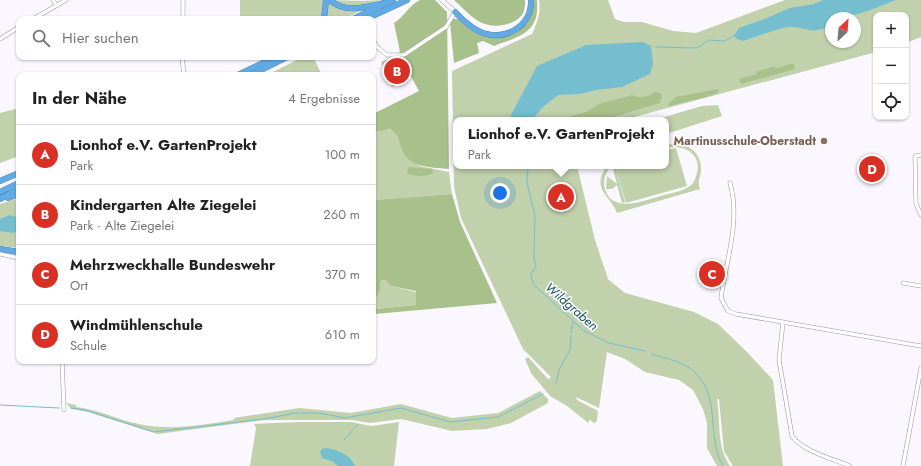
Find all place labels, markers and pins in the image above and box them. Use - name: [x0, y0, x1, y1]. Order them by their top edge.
- pin: B: [384, 56, 410, 86]
- place label: Martinusschule-Oberstadt: [674, 132, 816, 150]
- marker: Martinusschule-Oberstadt: [819, 136, 829, 146]
- pin: D: [859, 154, 885, 184]
- pin: A: [548, 182, 574, 212]
- pin: C: [699, 259, 725, 289]

